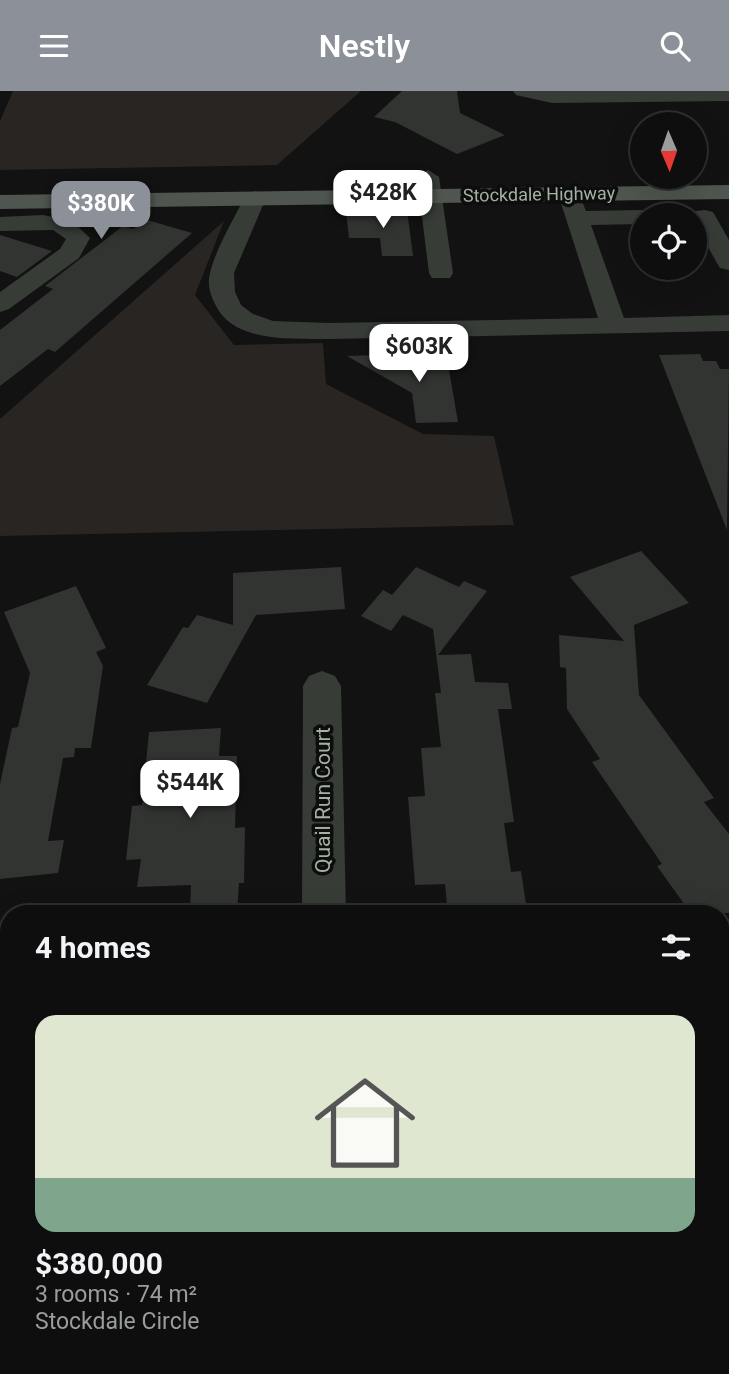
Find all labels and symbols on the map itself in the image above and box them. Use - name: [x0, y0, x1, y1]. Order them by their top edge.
- north arrow: [630, 112, 707, 189]
- pin: $428K: [334, 171, 432, 230]
- pin: $380K: [52, 181, 150, 241]
- street label: Stockdale Highway: [463, 182, 616, 206]
- pin: $603K: [370, 324, 468, 384]
- street label: Quail Run Court: [311, 727, 335, 873]
- pin: $544K: [141, 761, 239, 820]

